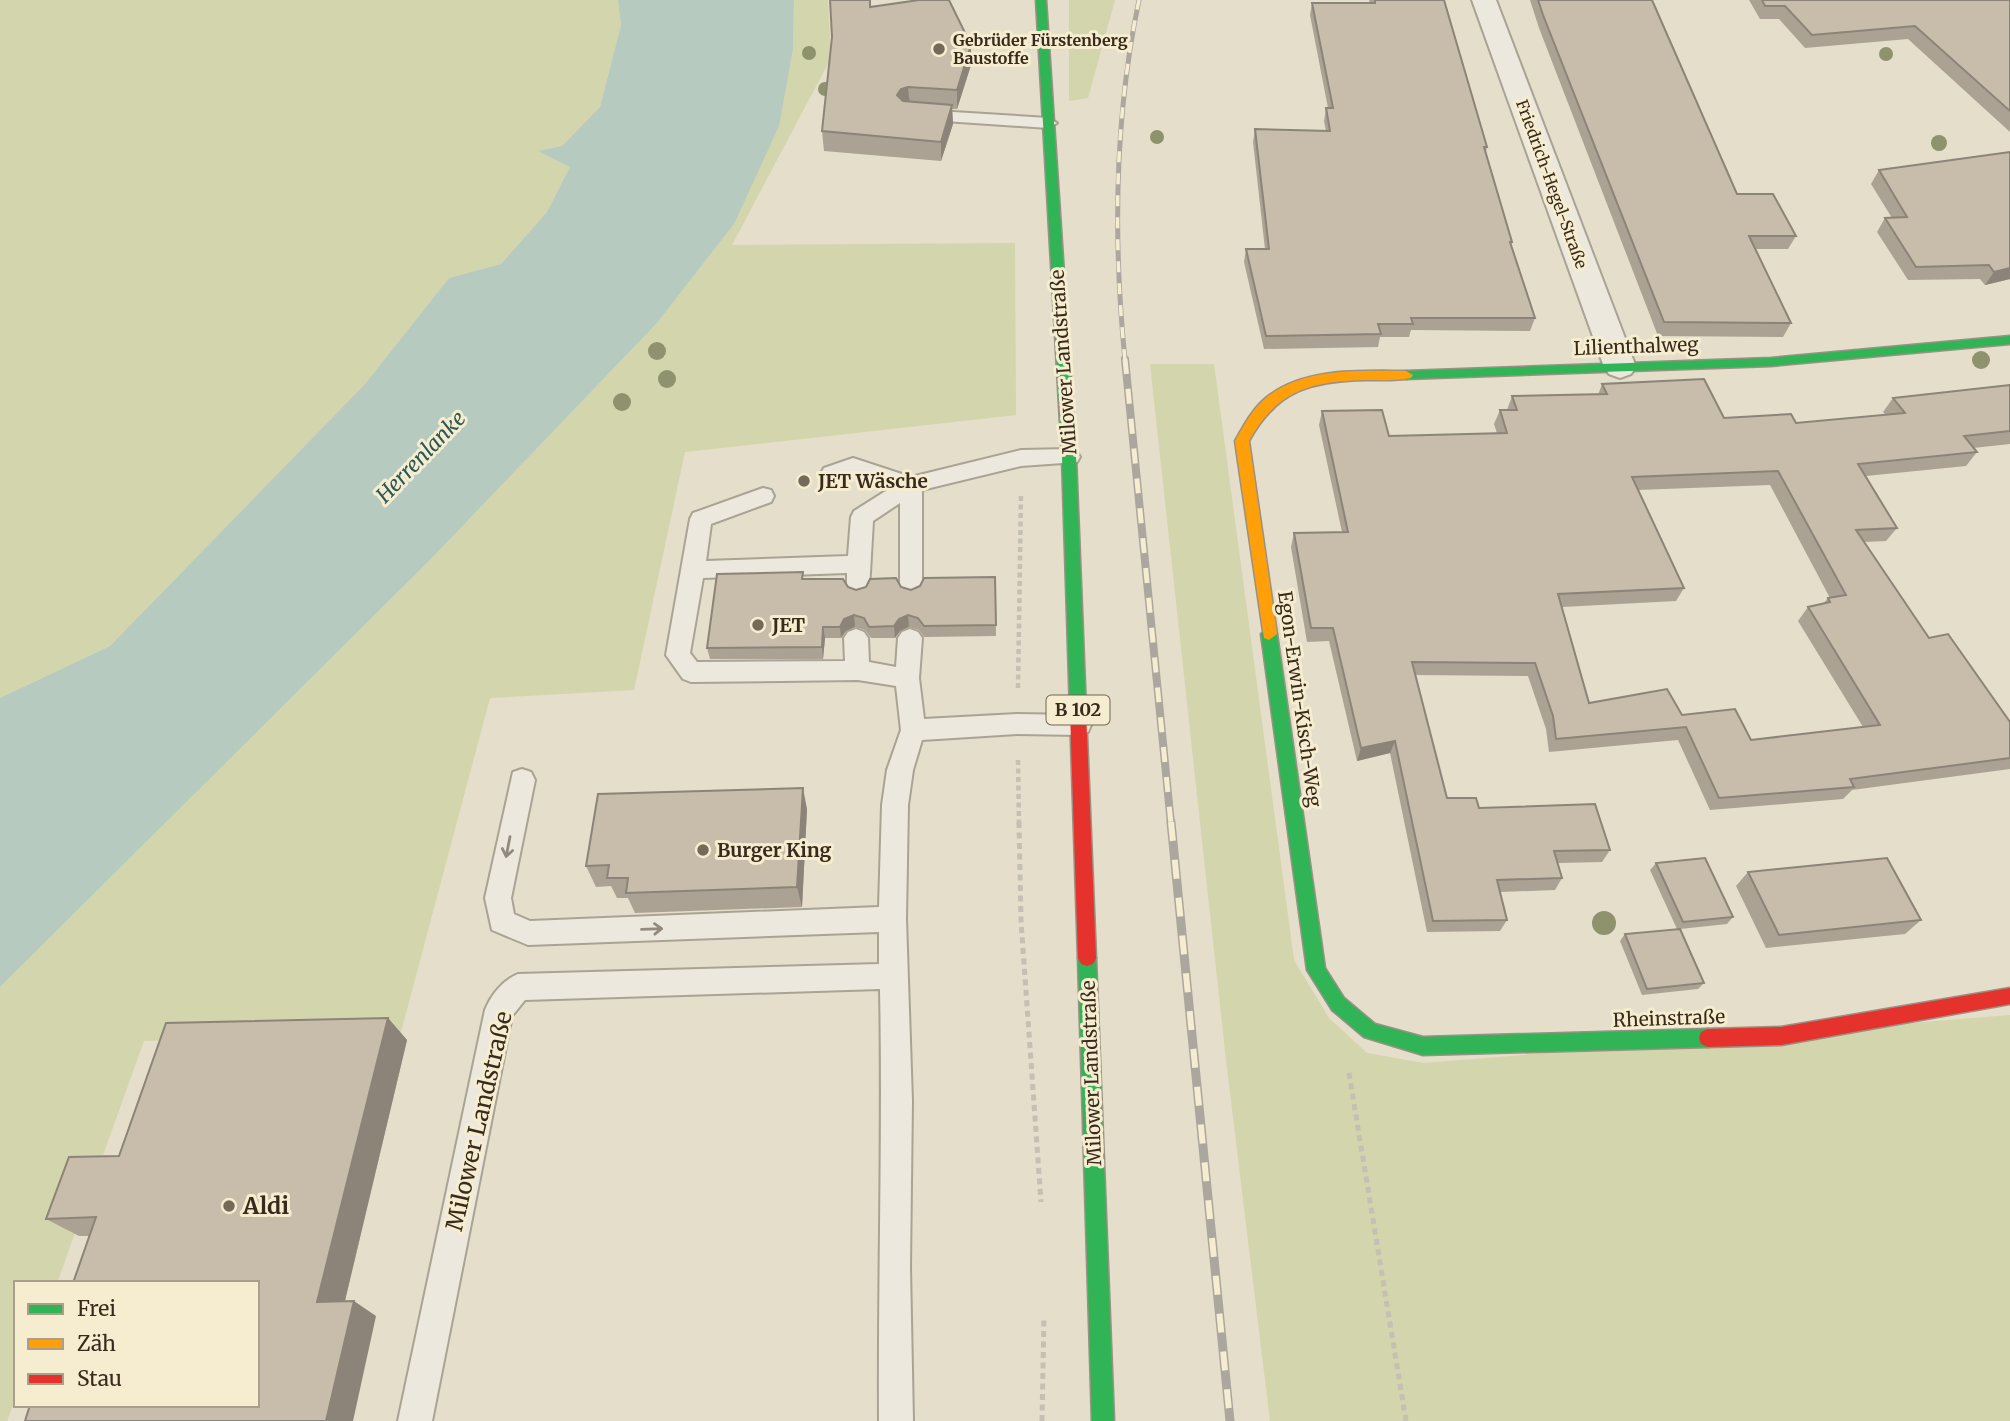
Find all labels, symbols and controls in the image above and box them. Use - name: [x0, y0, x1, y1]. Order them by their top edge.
- place label: Gebrüder Fürstenberg Baustoffe: [953, 30, 1128, 68]
- marker: Gebrüder Fürstenberg Baustoffe: [931, 41, 947, 57]
- street label: Friedrich-Hegel-Straße: [1512, 97, 1592, 271]
- street label: Milower Landstraße: [1045, 269, 1081, 455]
- street label: Lilienthalweg: [1573, 332, 1699, 360]
- water label: Herrenlanke: [369, 405, 471, 509]
- place label: JET Wäsche: [817, 469, 928, 493]
- marker: JET Wäsche: [796, 473, 812, 489]
- street label: Egon-Erwin-Kisch-Weg: [1273, 589, 1327, 809]
- place label: JET: [771, 613, 806, 637]
- marker: JET: [750, 617, 766, 633]
- road number: B 102: [1046, 696, 1110, 724]
- one-way arrow: [501, 835, 515, 858]
- place label: Burger King: [717, 838, 831, 862]
- marker: Burger King: [695, 842, 711, 858]
- one-way arrow: [640, 922, 663, 935]
- street label: Milower Landstraße: [1076, 980, 1106, 1166]
- street label: Rheinstraße: [1612, 1004, 1726, 1032]
- street label: Milower Landstraße: [439, 1008, 518, 1233]
- place label: Aldi: [242, 1191, 289, 1220]
- marker: Aldi: [221, 1198, 237, 1214]
- legend: [14, 1281, 259, 1407]
- text: Frei: [77, 1295, 116, 1322]
- text: Zäh: [77, 1330, 116, 1357]
- text: Stau: [77, 1365, 122, 1392]

